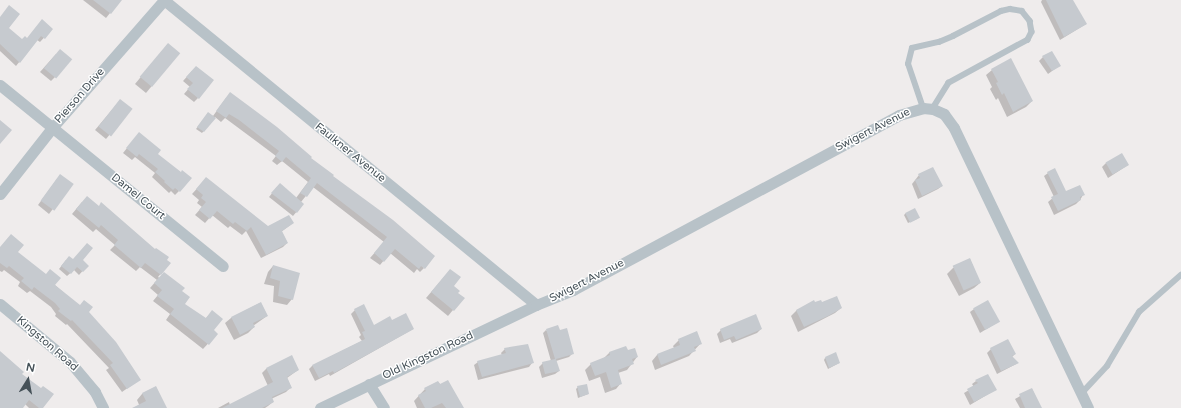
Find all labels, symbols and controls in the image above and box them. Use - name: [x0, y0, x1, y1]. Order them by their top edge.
- street label: Pierson Drive: [52, 66, 108, 126]
- street label: Swigert Avenue: [834, 106, 912, 154]
- street label: Faulkner Avenue: [312, 121, 388, 185]
- street label: Damel Court: [108, 171, 168, 223]
- street label: Swigert Avenue: [548, 257, 626, 305]
- street label: Kingston Road: [14, 314, 80, 374]
- street label: Old Kingston Road: [381, 329, 475, 383]
- north arrow: [8, 360, 48, 400]
- text: N: [25, 361, 36, 375]

